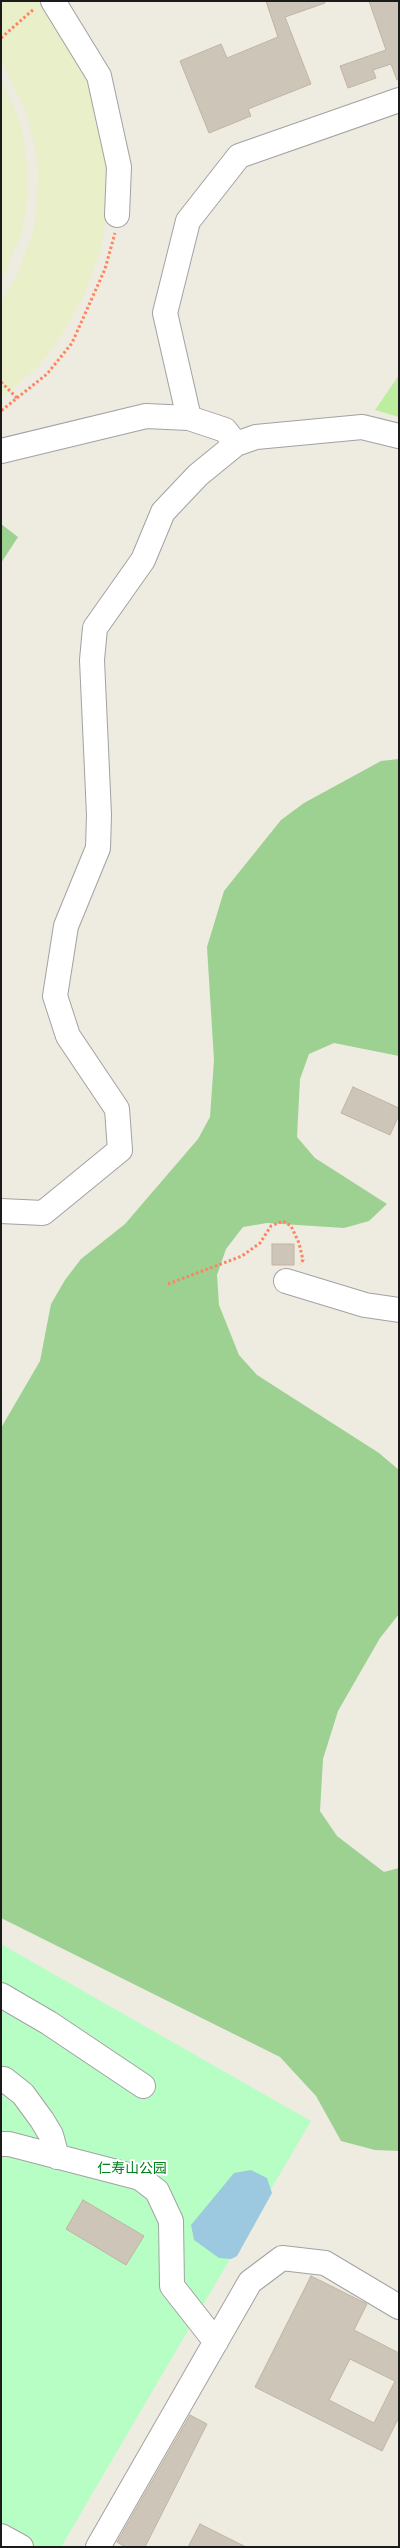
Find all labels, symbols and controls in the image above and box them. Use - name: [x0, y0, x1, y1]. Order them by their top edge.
- park label: 仁寿山公园: [97, 2161, 167, 2177]

